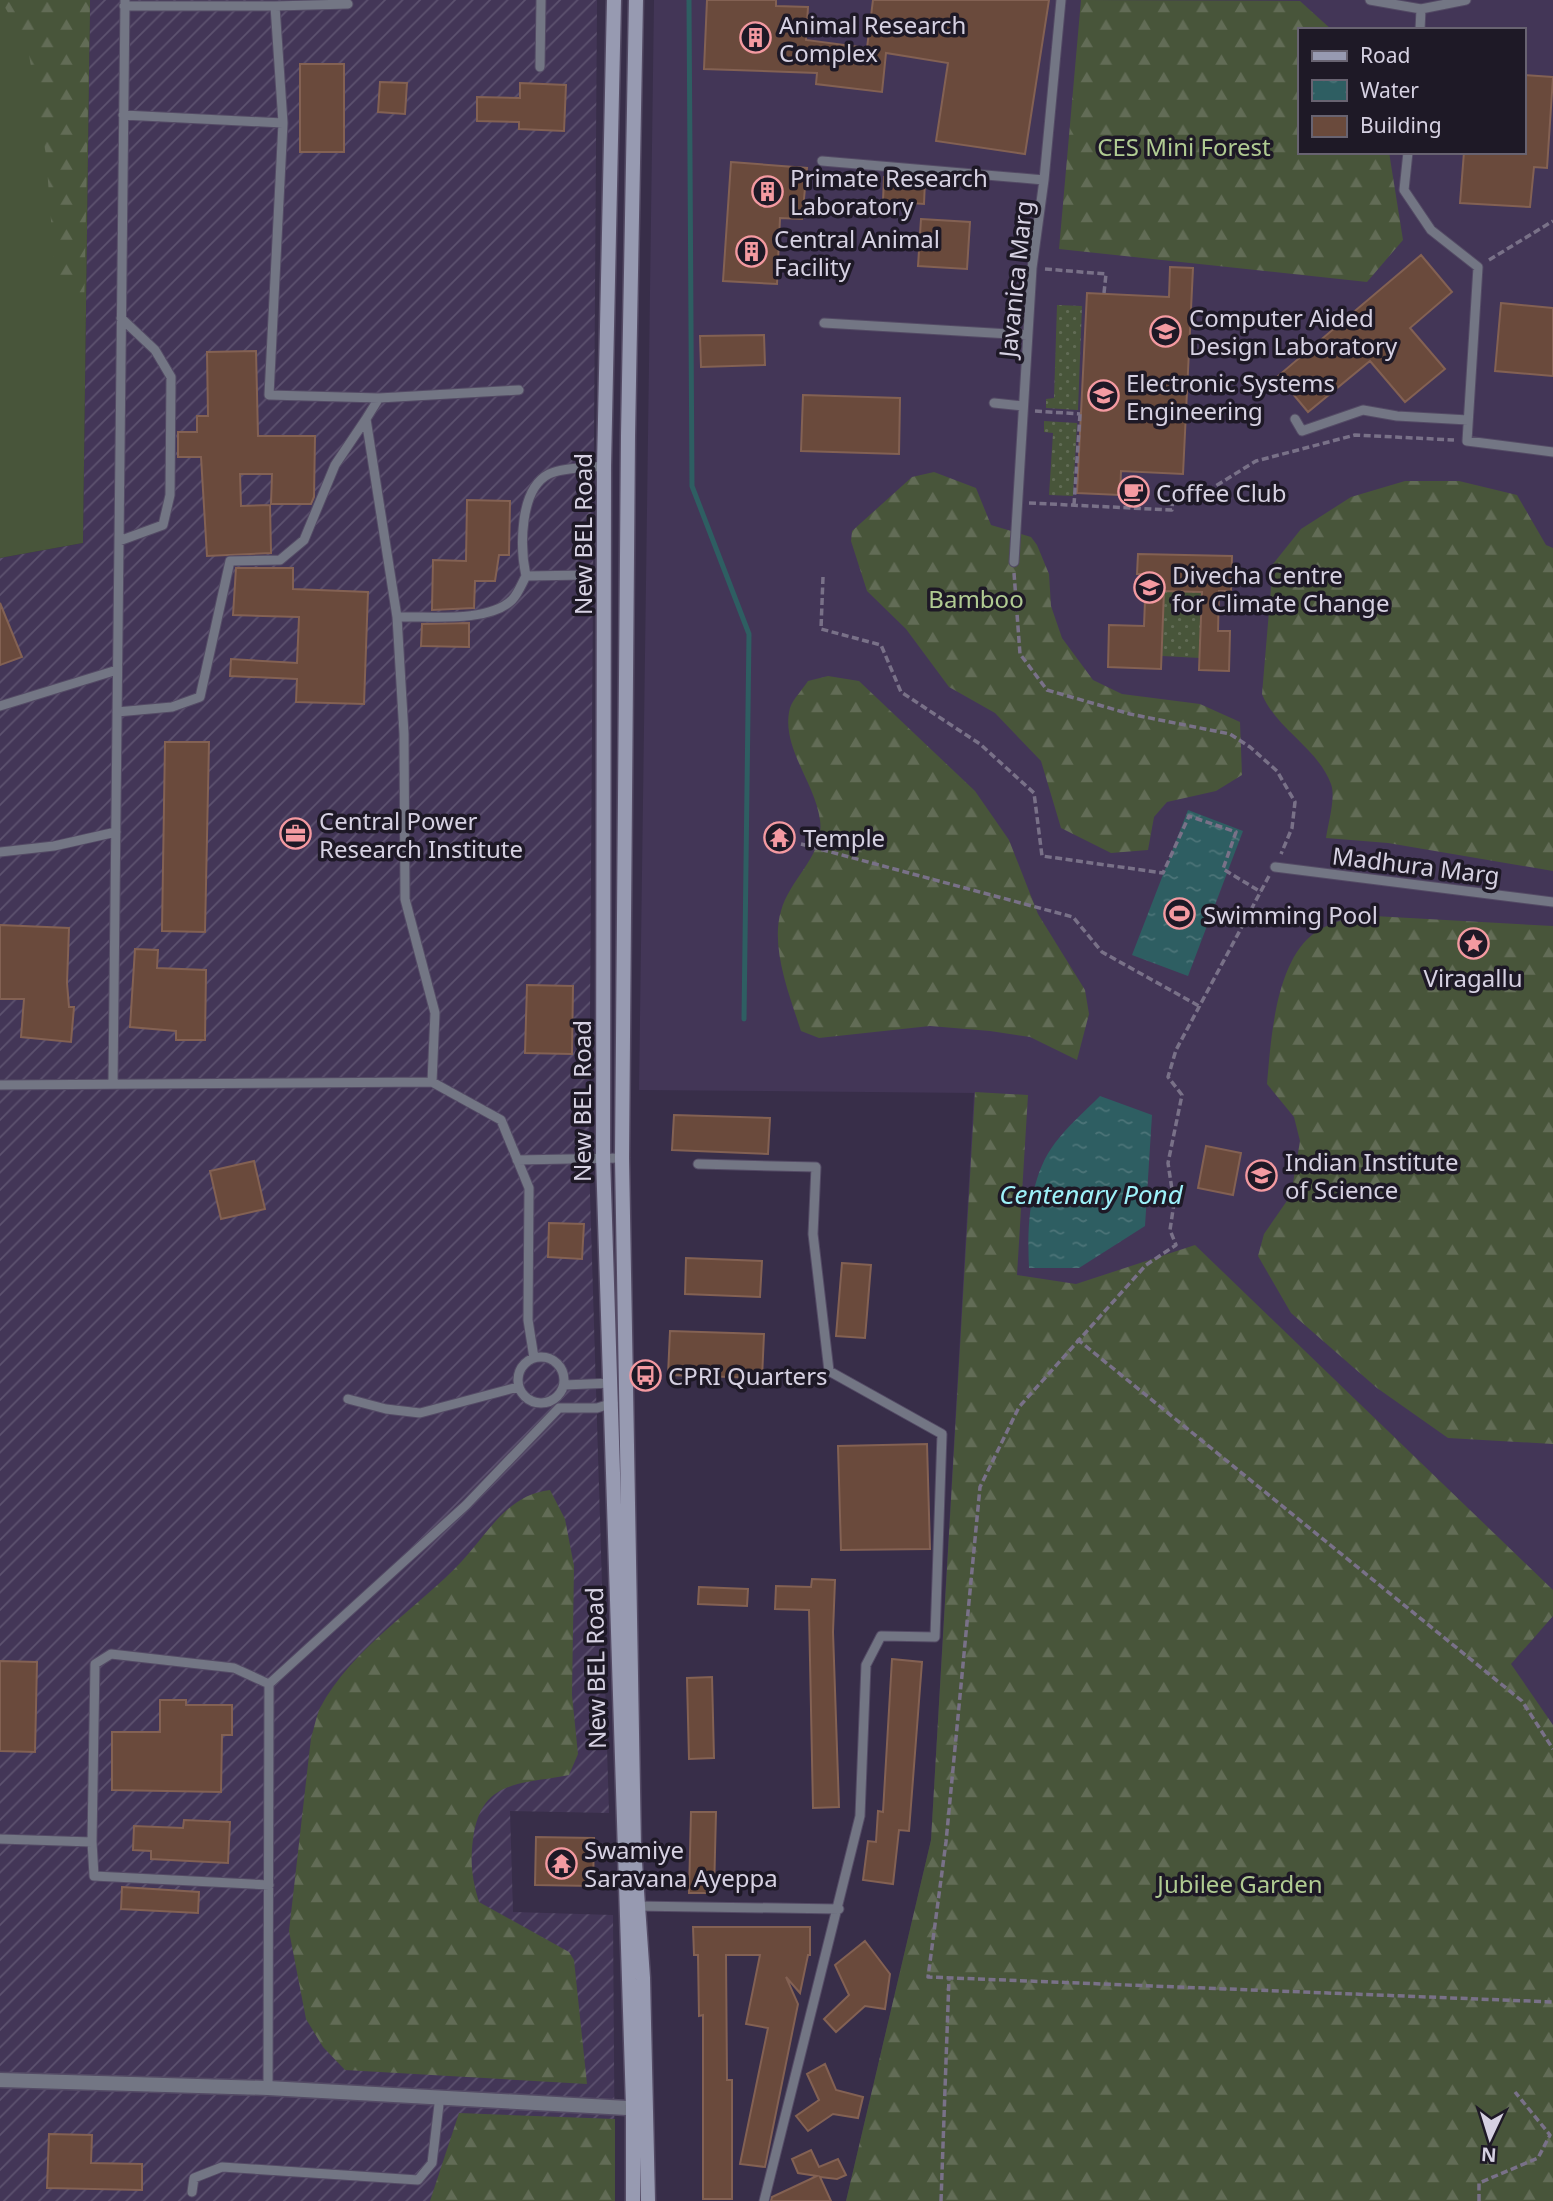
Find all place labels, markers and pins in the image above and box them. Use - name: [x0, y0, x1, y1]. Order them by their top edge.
- place label: Animal Research Complex: [779, 8, 966, 69]
- building icon: Animal Research Complex: [739, 21, 773, 55]
- place label: Primate Research Laboratory: [790, 161, 988, 222]
- building icon: Primate Research Laboratory: [750, 174, 784, 208]
- place label: Central Animal Facility: [774, 222, 940, 283]
- building icon: Central Animal Facility: [734, 235, 768, 269]
- place label: Computer Aided Design Laboratory: [1189, 301, 1398, 362]
- school or university icon: Computer Aided Design Laboratory: [1149, 314, 1183, 348]
- place label: Electronic Systems Engineering: [1126, 366, 1335, 427]
- school or university icon: Electronic Systems Engineering: [1086, 379, 1120, 413]
- cafe icon: Coffee Club: [1116, 475, 1150, 509]
- place label: Coffee Club: [1156, 476, 1286, 509]
- place label: Divecha Centre for Climate Change: [1172, 558, 1389, 619]
- school or university icon: Divecha Centre for Climate Change: [1132, 571, 1166, 605]
- place label: Central Power Research Institute: [319, 804, 523, 865]
- office icon: Central Power Research Institute: [279, 817, 313, 851]
- temple icon: Temple: [763, 820, 797, 854]
- place label: Temple: [803, 821, 885, 854]
- sports icon: Swimming Pool: [1163, 897, 1197, 931]
- place label: Swimming Pool: [1203, 898, 1378, 931]
- place icon: Viragallu: [1456, 926, 1490, 960]
- place label: Viragallu: [1424, 961, 1522, 994]
- place label: Indian Institute of Science: [1285, 1145, 1458, 1206]
- school or university icon: Indian Institute of Science: [1245, 1158, 1279, 1192]
- bus stop icon: CPRI Quarters: [628, 1358, 662, 1392]
- place label: CPRI Quarters: [668, 1359, 828, 1392]
- place label: Swamiye Saravana Ayeppa: [584, 1833, 778, 1894]
- temple icon: Swamiye Saravana Ayeppa: [544, 1846, 578, 1880]

